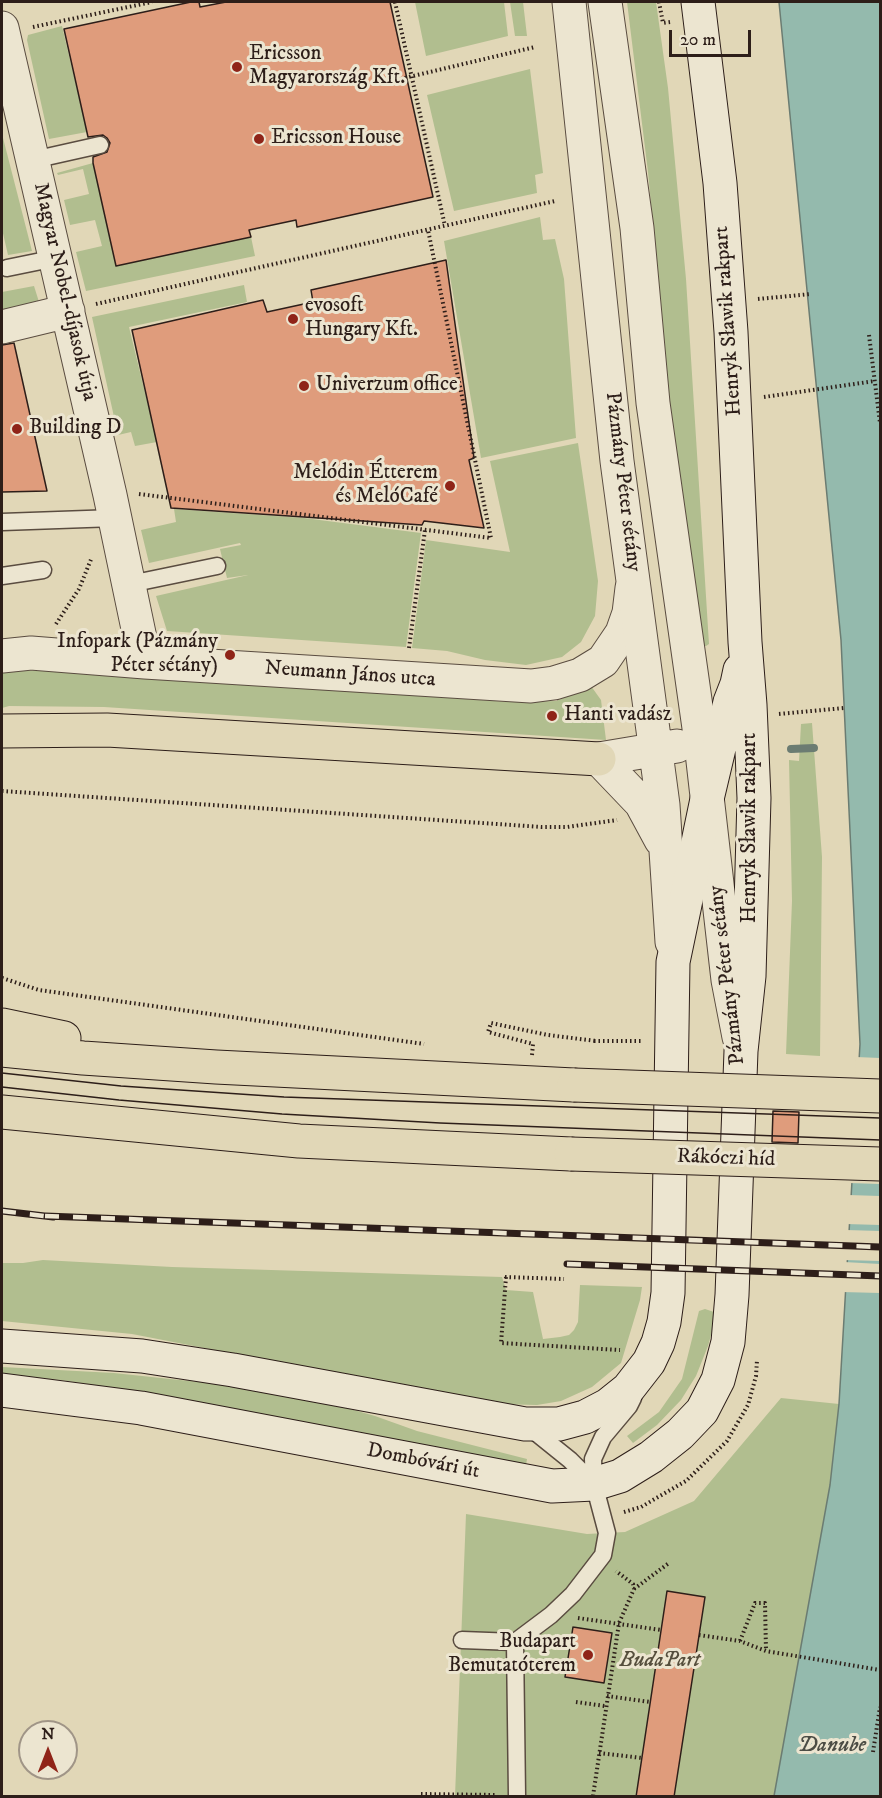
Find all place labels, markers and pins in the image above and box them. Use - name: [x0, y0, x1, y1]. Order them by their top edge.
- place label: Ericsson Magyarország Kft.: [249, 42, 405, 92]
- marker: Ericsson Magyarország Kft.: [230, 60, 244, 74]
- place label: Ericsson House: [271, 126, 401, 152]
- marker: Ericsson House: [252, 132, 266, 146]
- place label: evosoft Hungary Kft.: [305, 294, 418, 344]
- marker: evosoft Hungary Kft.: [286, 312, 300, 326]
- place label: Univerzum office: [316, 373, 458, 399]
- marker: Univerzum office: [297, 379, 311, 393]
- place label: Building D: [29, 416, 121, 442]
- marker: Building D: [10, 422, 24, 436]
- place label: Melódin Étterem és MelóCafé: [293, 461, 438, 511]
- marker: Melódin Étterem és MelóCafé: [443, 479, 457, 493]
- place label: Infopark (Pázmány Péter sétány): [57, 630, 218, 680]
- marker: Infopark (Pázmány Péter sétány): [223, 648, 237, 662]
- place label: Hanti vadász: [564, 703, 672, 729]
- marker: Hanti vadász: [545, 709, 559, 723]
- place label: Budapart Bemutatóterem: [448, 1630, 576, 1680]
- marker: Budapart Bemutatóterem: [581, 1648, 595, 1662]

